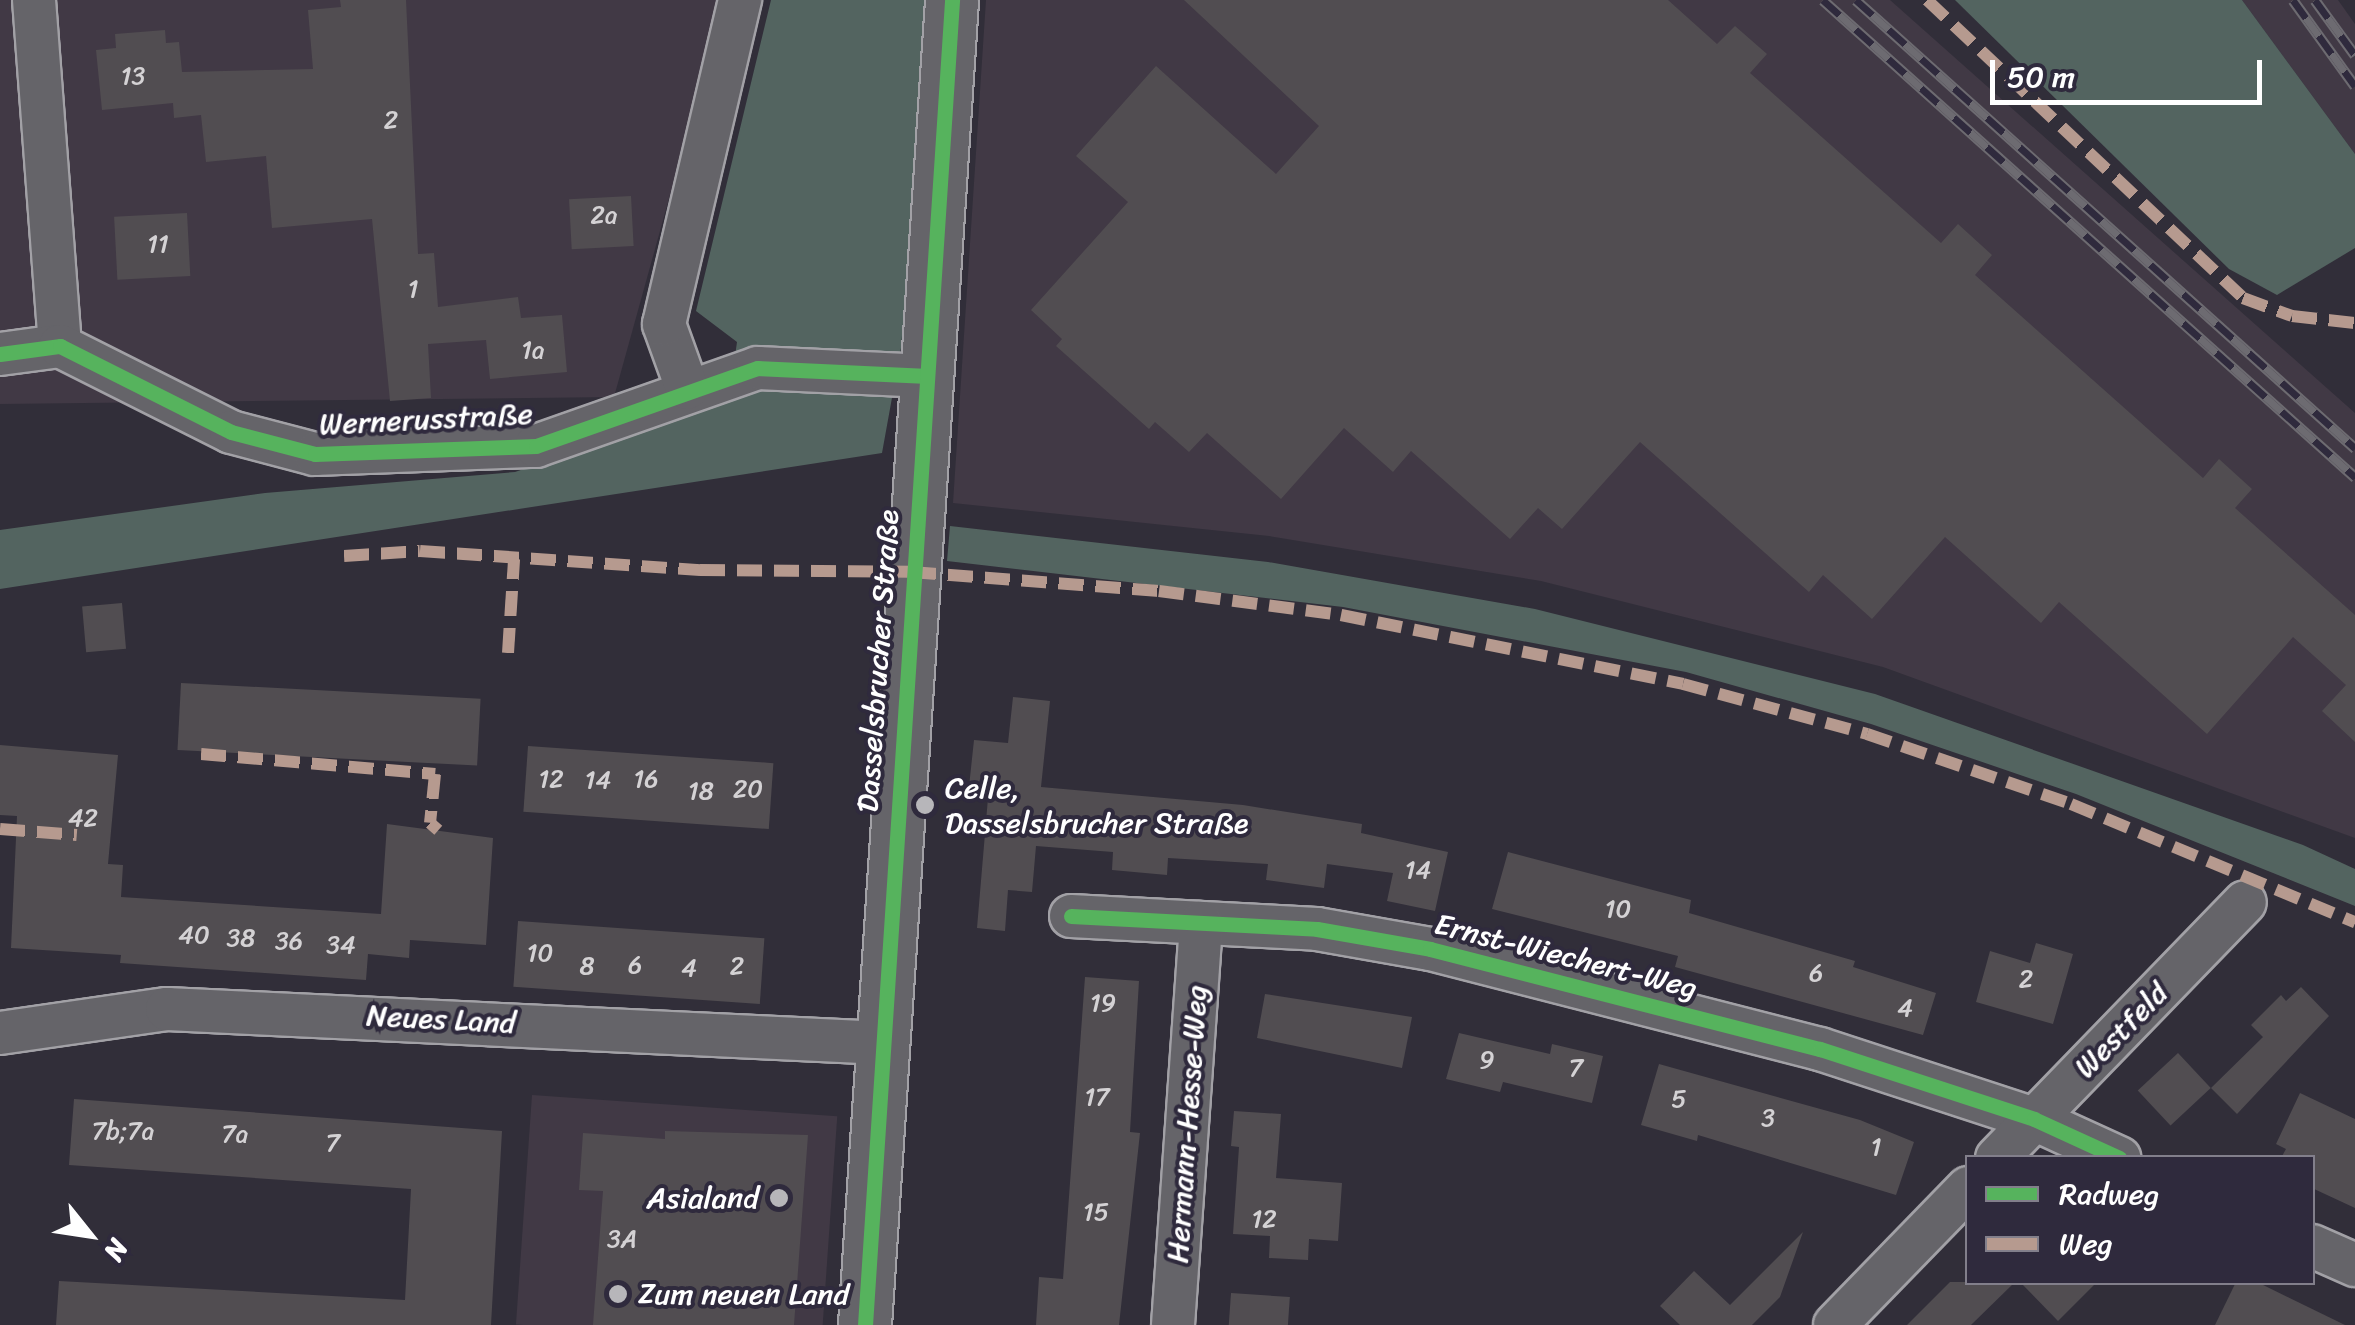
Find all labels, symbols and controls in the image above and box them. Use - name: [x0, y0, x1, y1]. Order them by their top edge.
- scale bar: [1995, 40, 2268, 102]
- text: 50 m: [2007, 50, 2075, 104]
- house number: 13: [121, 61, 145, 91]
- house number: 2: [384, 105, 398, 135]
- house number: 2a: [591, 200, 617, 230]
- house number: 11: [147, 229, 169, 259]
- house number: 1: [408, 274, 418, 304]
- house number: 1a: [521, 335, 545, 365]
- street label: Wernerusstraße: [318, 395, 534, 443]
- street label: Dasselsbrucher Straße: [849, 508, 907, 814]
- house number: 12: [538, 764, 564, 794]
- house number: 16: [634, 764, 658, 794]
- house number: 14: [585, 765, 611, 795]
- place label: Celle, Dasselsbrucher Straße: [945, 770, 1249, 840]
- house number: 20: [733, 774, 763, 804]
- house number: 18: [688, 776, 714, 806]
- marker: Celle, Dasselsbrucher Straße: [914, 794, 936, 816]
- house number: 42: [68, 803, 98, 833]
- house number: 14: [1405, 855, 1431, 885]
- house number: 10: [1605, 894, 1631, 924]
- street label: Ernst-Wiechert-Weg: [1431, 906, 1701, 1006]
- house number: 40: [178, 920, 210, 950]
- house number: 38: [227, 923, 255, 953]
- house number: 36: [275, 926, 303, 956]
- house number: 34: [326, 930, 356, 960]
- house number: 10: [527, 938, 553, 968]
- house number: 6: [628, 950, 642, 980]
- house number: 8: [579, 951, 595, 981]
- house number: 2: [730, 951, 744, 981]
- house number: 4: [681, 953, 697, 983]
- house number: 6: [1809, 958, 1823, 988]
- house number: 2: [2019, 964, 2033, 994]
- street label: Westfeld: [2067, 975, 2175, 1085]
- street label: Hermann-Hesse-Weg: [1159, 984, 1215, 1264]
- house number: 19: [1090, 988, 1116, 1018]
- house number: 4: [1897, 993, 1913, 1023]
- street label: Neues Land: [366, 997, 516, 1041]
- house number: 9: [1479, 1045, 1495, 1075]
- house number: 7: [1569, 1053, 1583, 1083]
- house number: 17: [1085, 1082, 1109, 1112]
- house number: 5: [1671, 1084, 1687, 1114]
- house number: 3: [1761, 1103, 1775, 1133]
- house number: 7b;7a: [92, 1116, 154, 1146]
- house number: 7a: [222, 1119, 248, 1149]
- house number: 7: [326, 1128, 340, 1158]
- house number: 1: [1871, 1132, 1881, 1162]
- legend: [1965, 1155, 2315, 1285]
- text: Radweg: [2059, 1167, 2159, 1221]
- place label: Asialand: [646, 1180, 759, 1216]
- north arrow: [40, 1185, 140, 1285]
- marker: Asialand: [768, 1187, 790, 1209]
- house number: 15: [1083, 1197, 1109, 1227]
- house number: 12: [1251, 1204, 1277, 1234]
- text: Weg: [2059, 1217, 2113, 1271]
- house number: 3A: [607, 1224, 637, 1254]
- text: N: [90, 1230, 142, 1271]
- place label: Zum neuen Land: [638, 1276, 848, 1312]
- marker: Zum neuen Land: [607, 1283, 629, 1305]

